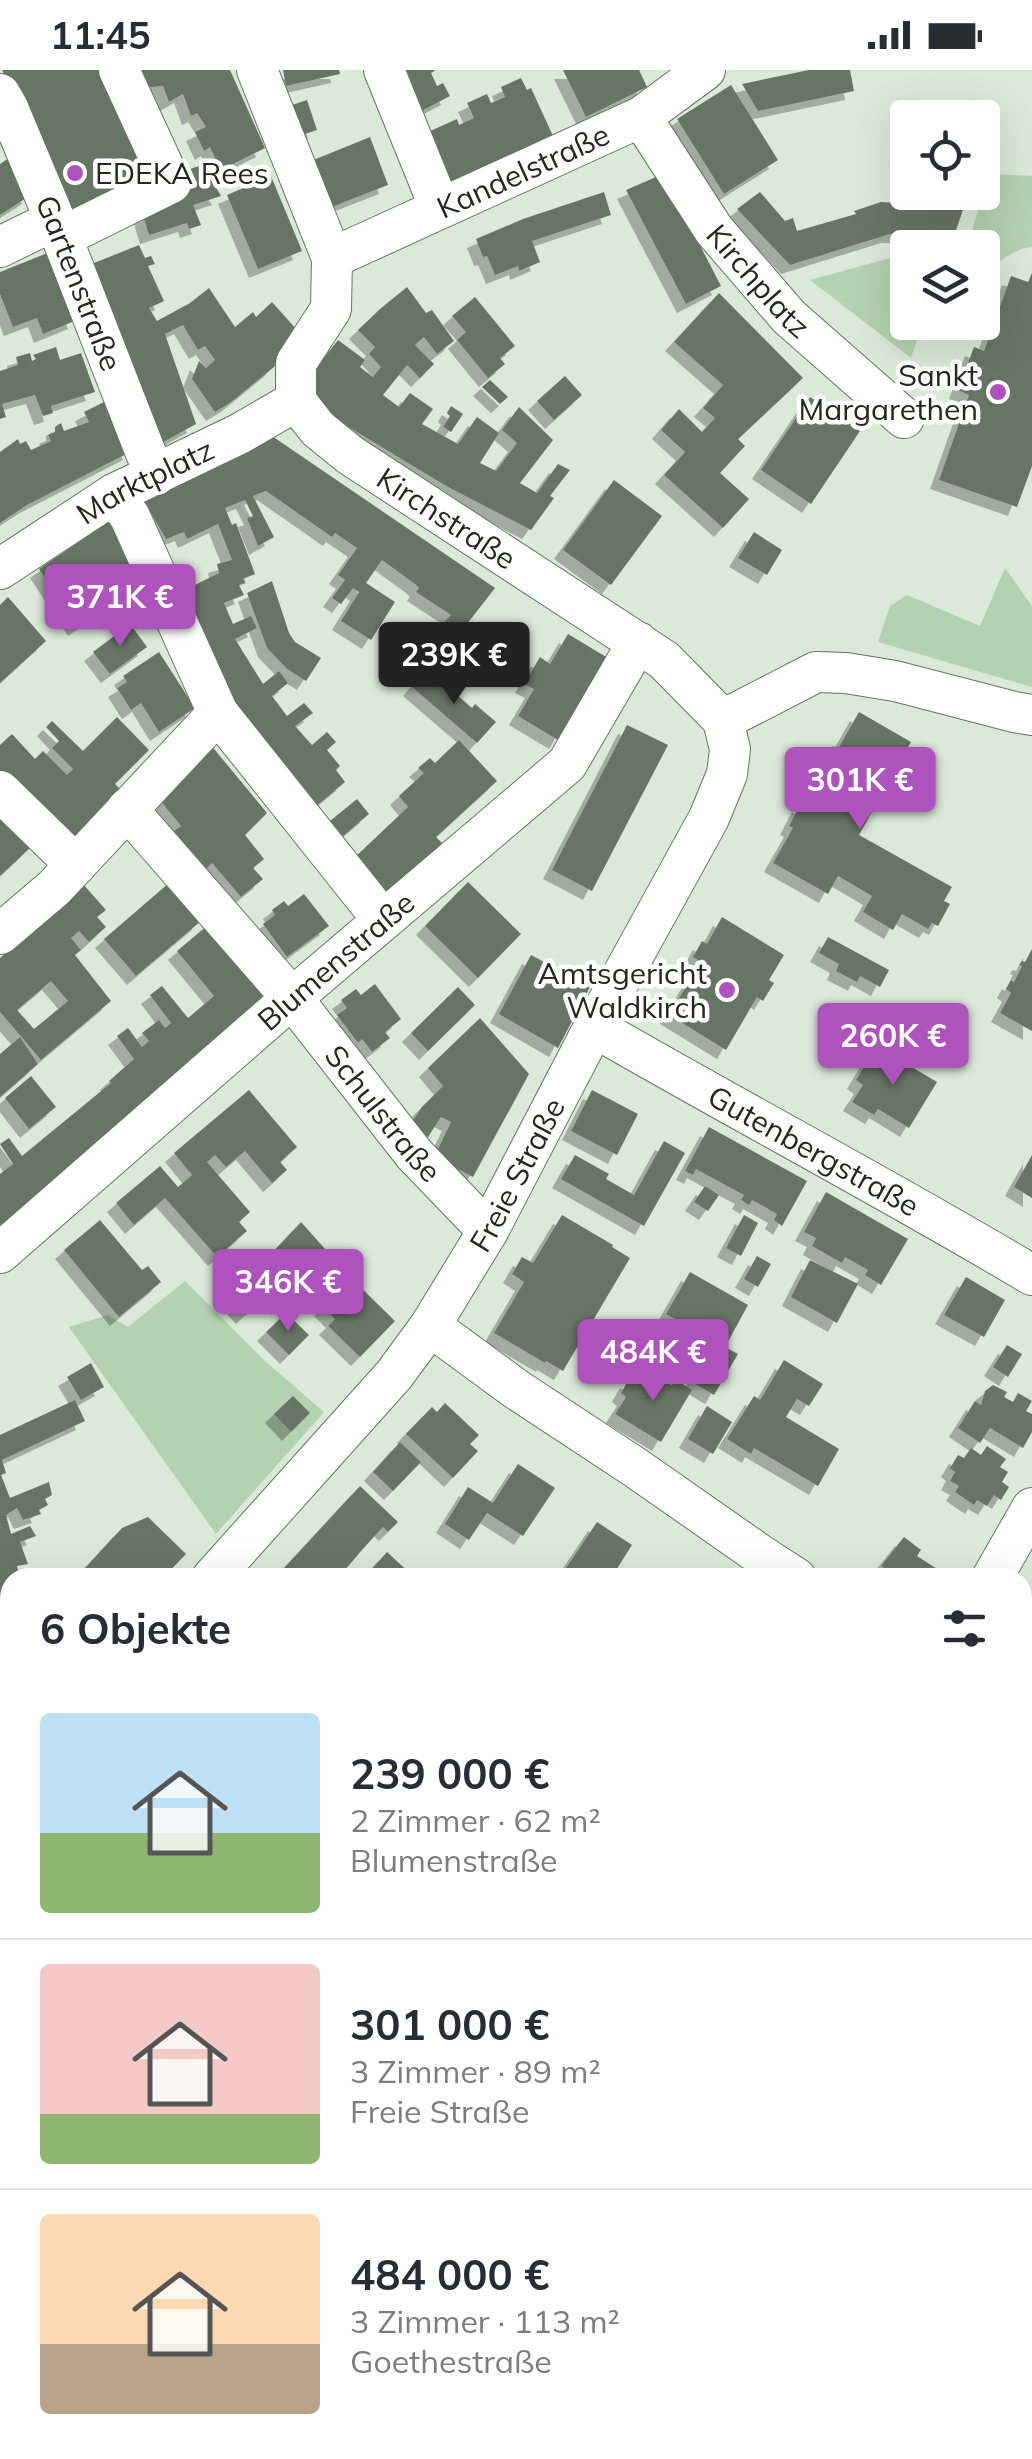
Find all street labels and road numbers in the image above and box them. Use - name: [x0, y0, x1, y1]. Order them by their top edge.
- street label: Kandelstraße: [431, 115, 615, 227]
- street label: Gartenstraße: [28, 189, 131, 376]
- street label: Kirchplatz: [698, 216, 818, 346]
- street label: Marktplatz: [69, 430, 220, 533]
- street label: Kirchstraße: [370, 459, 523, 577]
- street label: Blumenstraße: [249, 883, 422, 1039]
- street label: Schulstraße: [317, 1037, 450, 1190]
- street label: Gutenbergstraße: [701, 1077, 926, 1225]
- street label: Freie Straße: [461, 1092, 573, 1259]

